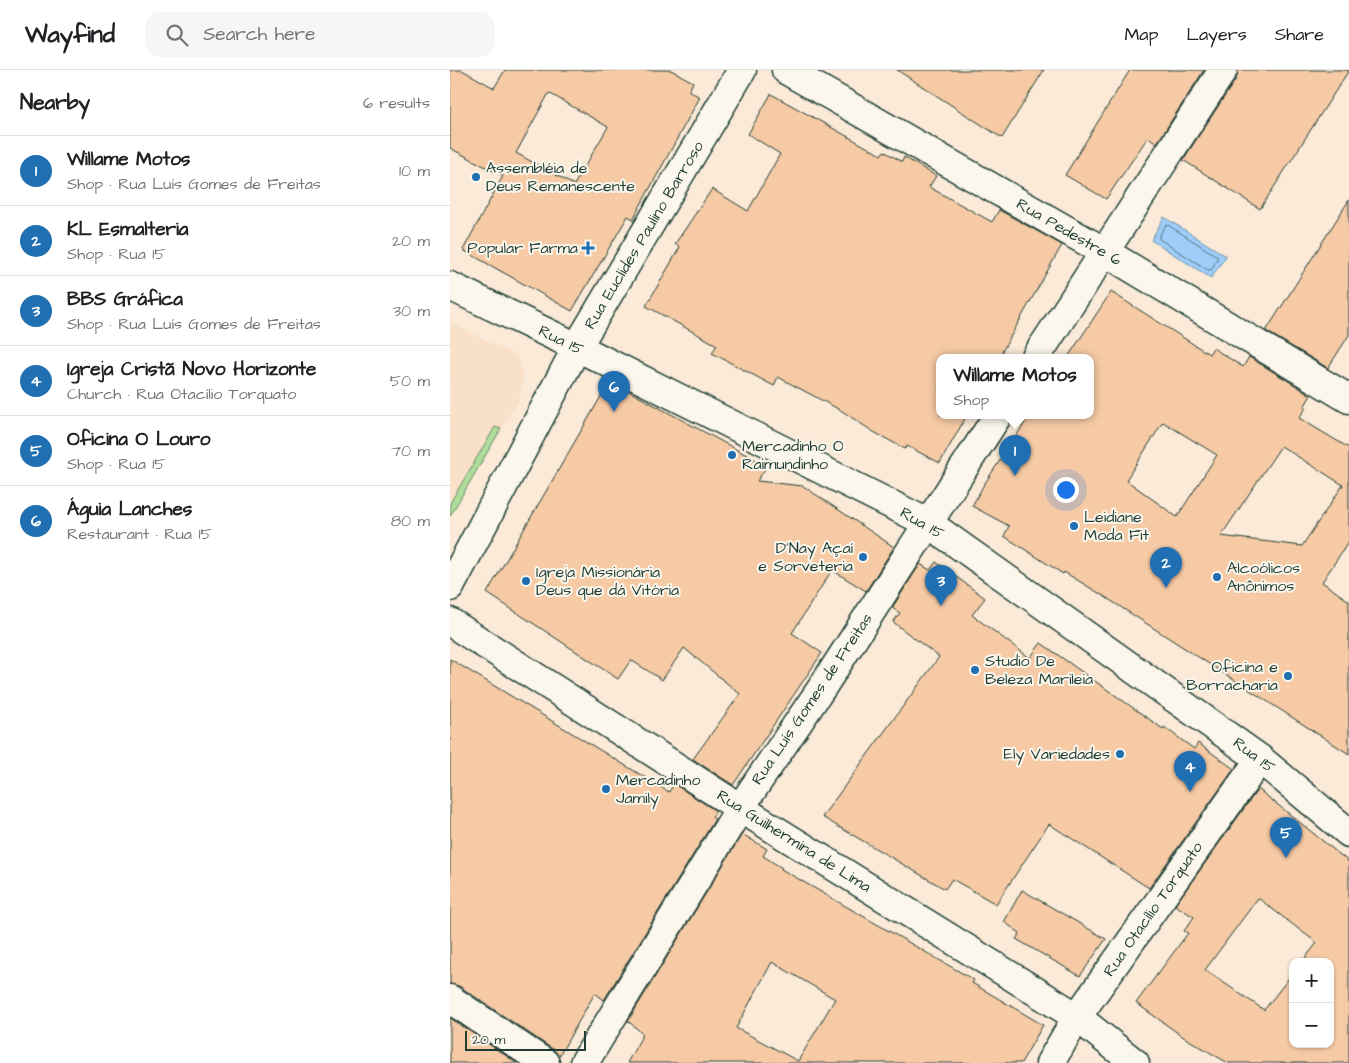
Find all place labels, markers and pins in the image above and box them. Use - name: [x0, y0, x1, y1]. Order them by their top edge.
- place label: Assembléia de Deus Remanescente: [486, 157, 635, 197]
- marker: Assembléia de Deus Remanescente: [470, 171, 482, 183]
- place label: Popular Farma: [467, 237, 578, 259]
- marker: Popular Farma: [582, 242, 594, 254]
- pin: 6: [598, 371, 630, 412]
- place label: Mercadinho O Raimundinho: [742, 435, 844, 475]
- pin: 1: [999, 435, 1031, 476]
- marker: Mercadinho O Raimundinho: [726, 449, 738, 461]
- place label: Leidiane Moda Fit: [1084, 506, 1149, 546]
- marker: Leidiane Moda Fit: [1068, 520, 1080, 532]
- place label: D'Nay Açaí e Sorveteria: [758, 537, 854, 577]
- pin: 2: [1150, 547, 1182, 588]
- marker: D'Nay Açaí e Sorveteria: [857, 551, 869, 563]
- place label: Alcoólicos Anônimos: [1227, 557, 1300, 597]
- place label: Igreja Missionária Deus que dá Vitória: [536, 561, 679, 601]
- pin: 3: [925, 565, 957, 606]
- marker: Alcoólicos Anônimos: [1211, 571, 1223, 583]
- marker: Igreja Missionária Deus que dá Vitória: [520, 575, 532, 587]
- place label: Studio De Beleza Marileia: [985, 650, 1093, 690]
- place label: Oficina e Borracharia: [1186, 656, 1278, 696]
- marker: Studio De Beleza Marileia: [969, 664, 981, 676]
- marker: Oficina e Borracharia: [1282, 670, 1294, 682]
- place label: Ely Variedades: [1004, 743, 1110, 766]
- marker: Ely Variedades: [1114, 748, 1126, 760]
- pin: 4: [1174, 751, 1206, 792]
- place label: Mercadinho Jamily: [616, 769, 701, 810]
- marker: Mercadinho Jamily: [600, 783, 612, 795]
- pin: 5: [1270, 817, 1302, 858]

